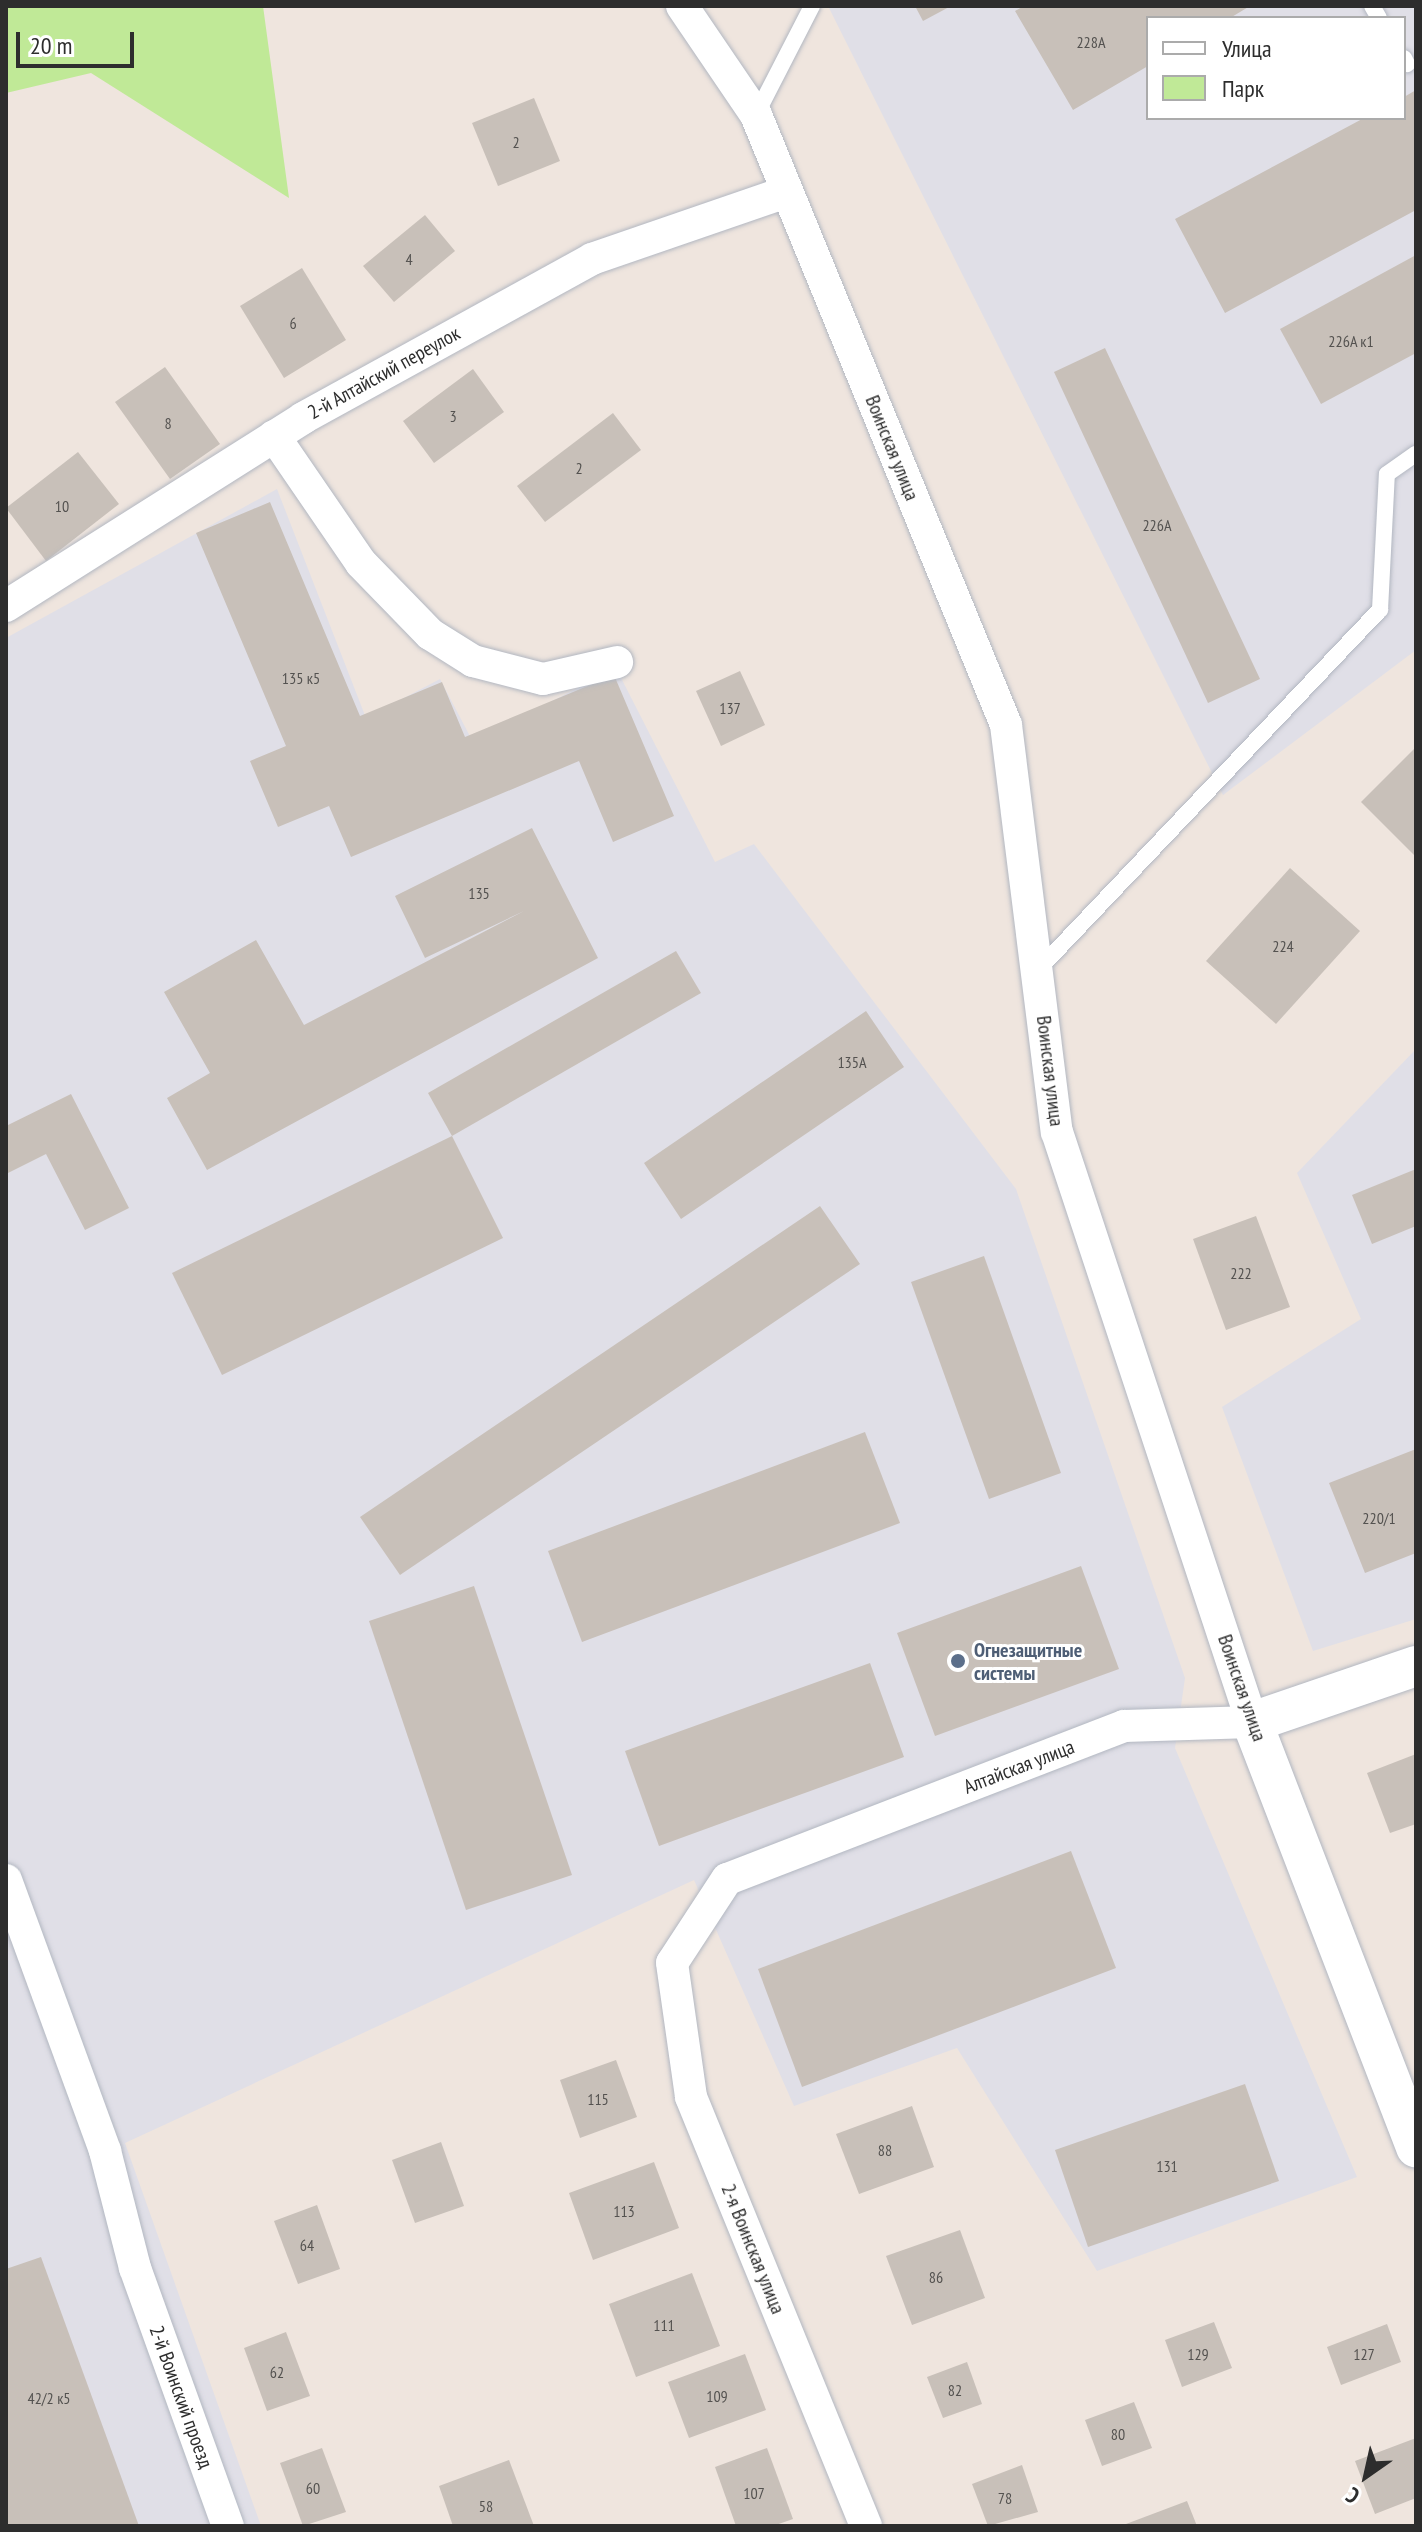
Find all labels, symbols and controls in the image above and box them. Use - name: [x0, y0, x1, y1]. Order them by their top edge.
- scale bar: [20, 16, 138, 66]
- legend: [1146, 16, 1406, 120]
- text: 20 m: [30, 30, 72, 61]
- house number: 228А: [1076, 32, 1106, 52]
- text: Улица: [1222, 33, 1272, 64]
- text: Парк: [1222, 73, 1264, 104]
- house number: 2: [512, 132, 520, 152]
- house number: 4: [405, 249, 413, 269]
- house number: 6: [289, 313, 297, 333]
- street label: 2-й Алтайский переулок: [304, 321, 464, 425]
- house number: 226А к1: [1328, 331, 1374, 351]
- street label: Воинская улица: [860, 392, 924, 504]
- house number: 3: [449, 406, 457, 426]
- house number: 8: [164, 413, 172, 433]
- house number: 2: [575, 458, 583, 478]
- house number: 10: [55, 496, 69, 516]
- house number: 226А: [1142, 515, 1172, 535]
- house number: 135 к5: [282, 668, 320, 688]
- house number: 137: [719, 698, 741, 718]
- house number: 135: [468, 883, 490, 903]
- house number: 224: [1272, 936, 1294, 956]
- street label: Воинская улица: [1031, 1014, 1069, 1128]
- house number: 135А: [837, 1052, 867, 1072]
- house number: 222: [1230, 1263, 1252, 1283]
- house number: 220/1: [1362, 1508, 1396, 1528]
- street label: Воинская улица: [1213, 1631, 1271, 1745]
- place label: Огнезащитные системы: [974, 1638, 1082, 1685]
- marker: Огнезащитные системы: [949, 1652, 967, 1670]
- street label: Алтайская улица: [960, 1735, 1078, 1799]
- house number: 115: [587, 2089, 609, 2109]
- house number: 88: [878, 2140, 892, 2160]
- house number: 131: [1156, 2156, 1178, 2176]
- street label: 2-я Воинская улица: [716, 2180, 790, 2318]
- house number: 113: [613, 2201, 635, 2221]
- house number: 64: [300, 2235, 314, 2255]
- house number: 86: [929, 2267, 943, 2287]
- house number: 111: [653, 2315, 675, 2335]
- street label: 2-й Воинский проезд: [144, 2322, 218, 2472]
- house number: 129: [1187, 2344, 1209, 2364]
- house number: 127: [1353, 2344, 1375, 2364]
- house number: 62: [270, 2362, 284, 2382]
- house number: 82: [948, 2380, 962, 2400]
- house number: 109: [706, 2386, 728, 2406]
- house number: 42/2 к5: [27, 2388, 71, 2408]
- house number: 80: [1111, 2424, 1125, 2444]
- north arrow: [1326, 2436, 1406, 2516]
- house number: 60: [306, 2478, 320, 2498]
- text: С: [1341, 2481, 1365, 2510]
- house number: 107: [743, 2483, 765, 2503]
- house number: 78: [998, 2488, 1012, 2508]
- house number: 58: [479, 2496, 493, 2516]

